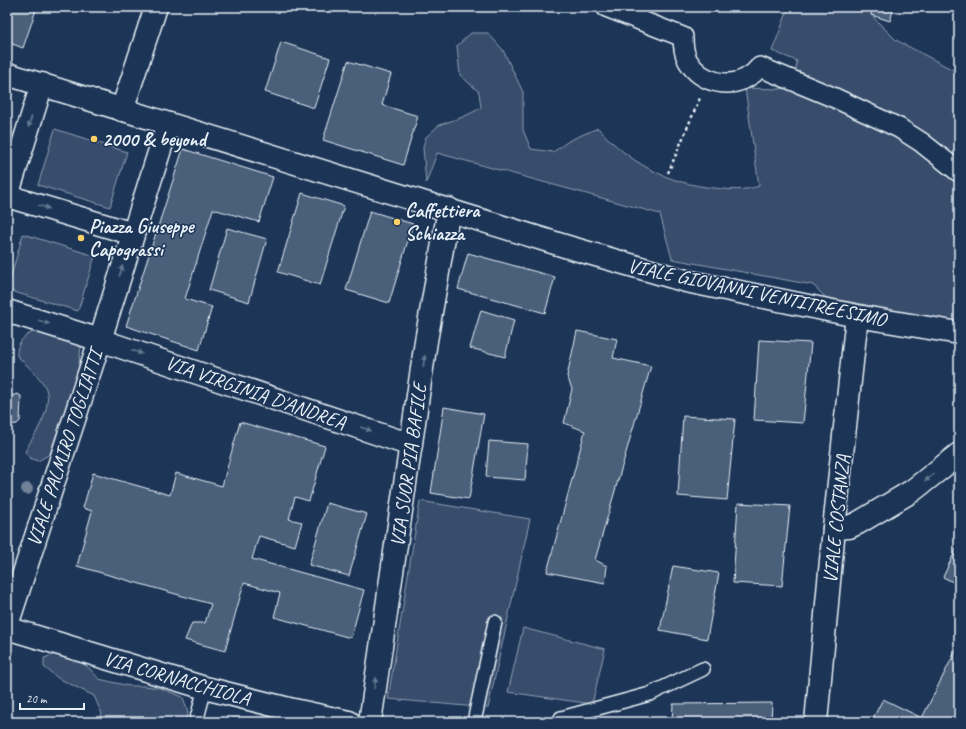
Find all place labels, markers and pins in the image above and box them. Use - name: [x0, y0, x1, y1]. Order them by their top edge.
- place label: 2000 & beyond: [102, 127, 210, 153]
- marker: 2000 & beyond: [89, 134, 99, 144]
- place label: Caffettiera Schiazza: [405, 198, 481, 246]
- place label: Piazza Giuseppe Capograssi: [89, 214, 196, 262]
- marker: Caffettiera Schiazza: [392, 217, 402, 227]
- marker: Piazza Giuseppe Capograssi: [76, 233, 86, 243]

